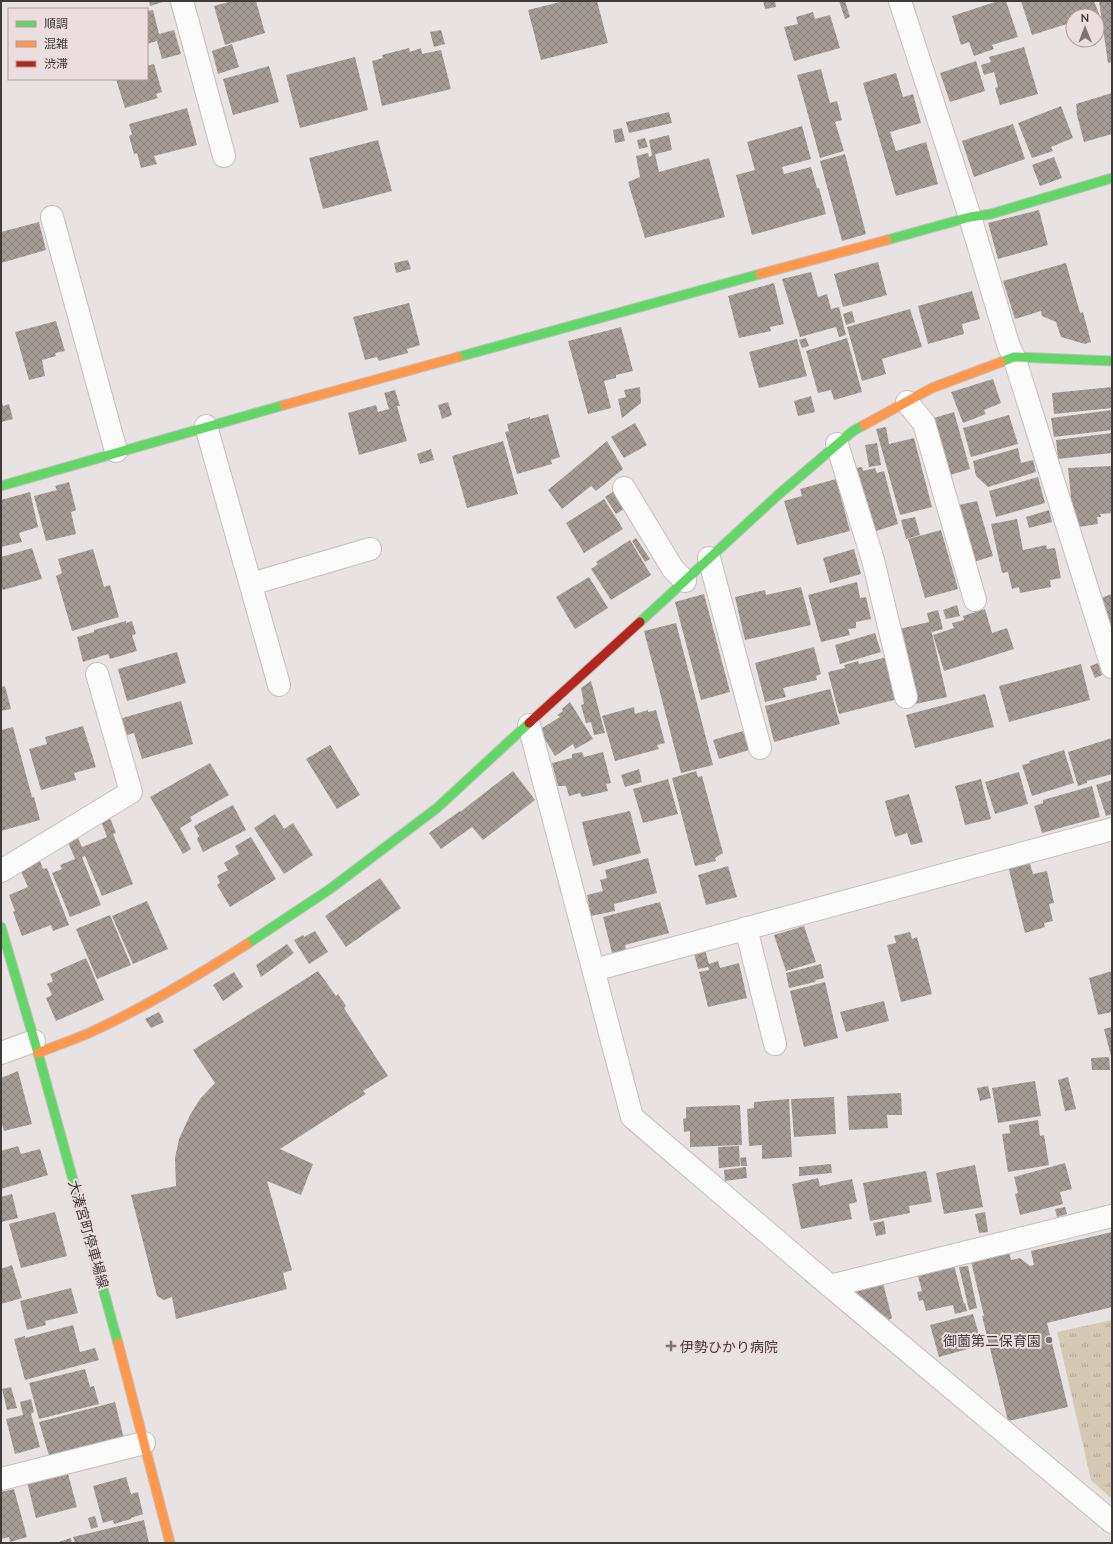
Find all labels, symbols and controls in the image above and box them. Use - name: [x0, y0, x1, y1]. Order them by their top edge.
- legend: [8, 8, 148, 80]
- north arrow: [1065, 8, 1105, 48]
- text: N: [1080, 11, 1089, 24]
- text: 順調: [44, 16, 68, 31]
- text: 混雑: [44, 36, 68, 51]
- text: 渋滞: [44, 56, 68, 71]
- street label: 大湊宮町停車場線: [65, 1178, 113, 1290]
- place label: 御薗第二保育園: [943, 1332, 1041, 1349]
- marker: 御薗第二保育園: [1044, 1335, 1054, 1345]
- place label: 伊勢ひかり病院: [680, 1338, 778, 1355]
- marker: 伊勢ひかり病院: [665, 1340, 677, 1352]

